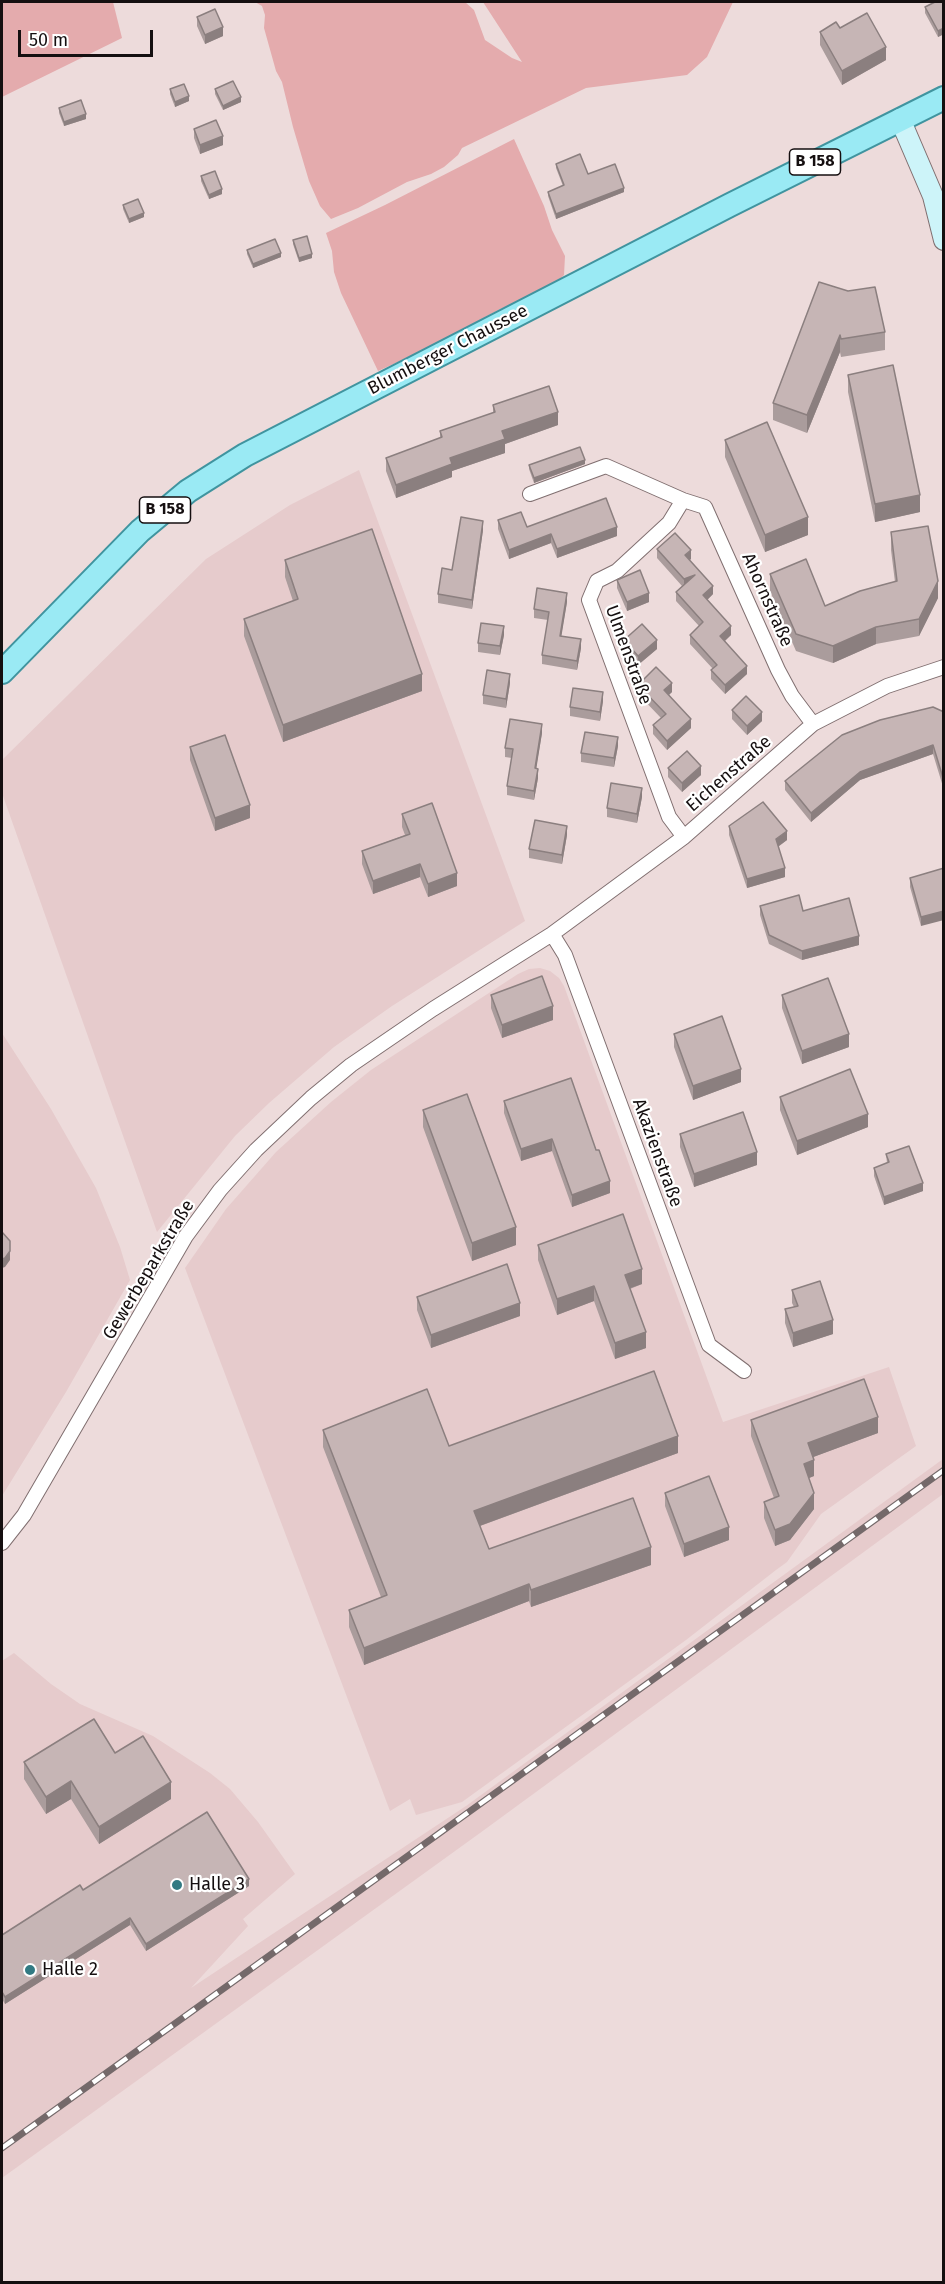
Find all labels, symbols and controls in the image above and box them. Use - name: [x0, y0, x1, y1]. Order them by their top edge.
- scale bar: [21, 18, 156, 56]
- text: 50 m: [29, 29, 68, 51]
- road number: B 158: [790, 149, 840, 175]
- street label: Blumberger Chaussee: [364, 300, 532, 400]
- road number: B 158: [140, 497, 190, 523]
- street label: Ahornstraße: [737, 550, 797, 650]
- street label: Ulmenstraße: [600, 602, 656, 708]
- street label: Eichenstraße: [682, 731, 776, 817]
- street label: Akazienstraße: [627, 1096, 687, 1210]
- street label: Gewerbeparkstraße: [99, 1196, 199, 1344]
- place label: Halle 3: [189, 1874, 245, 1896]
- marker: Halle 3: [170, 1878, 184, 1892]
- place label: Halle 2: [42, 1959, 98, 1981]
- marker: Halle 2: [23, 1963, 37, 1977]

